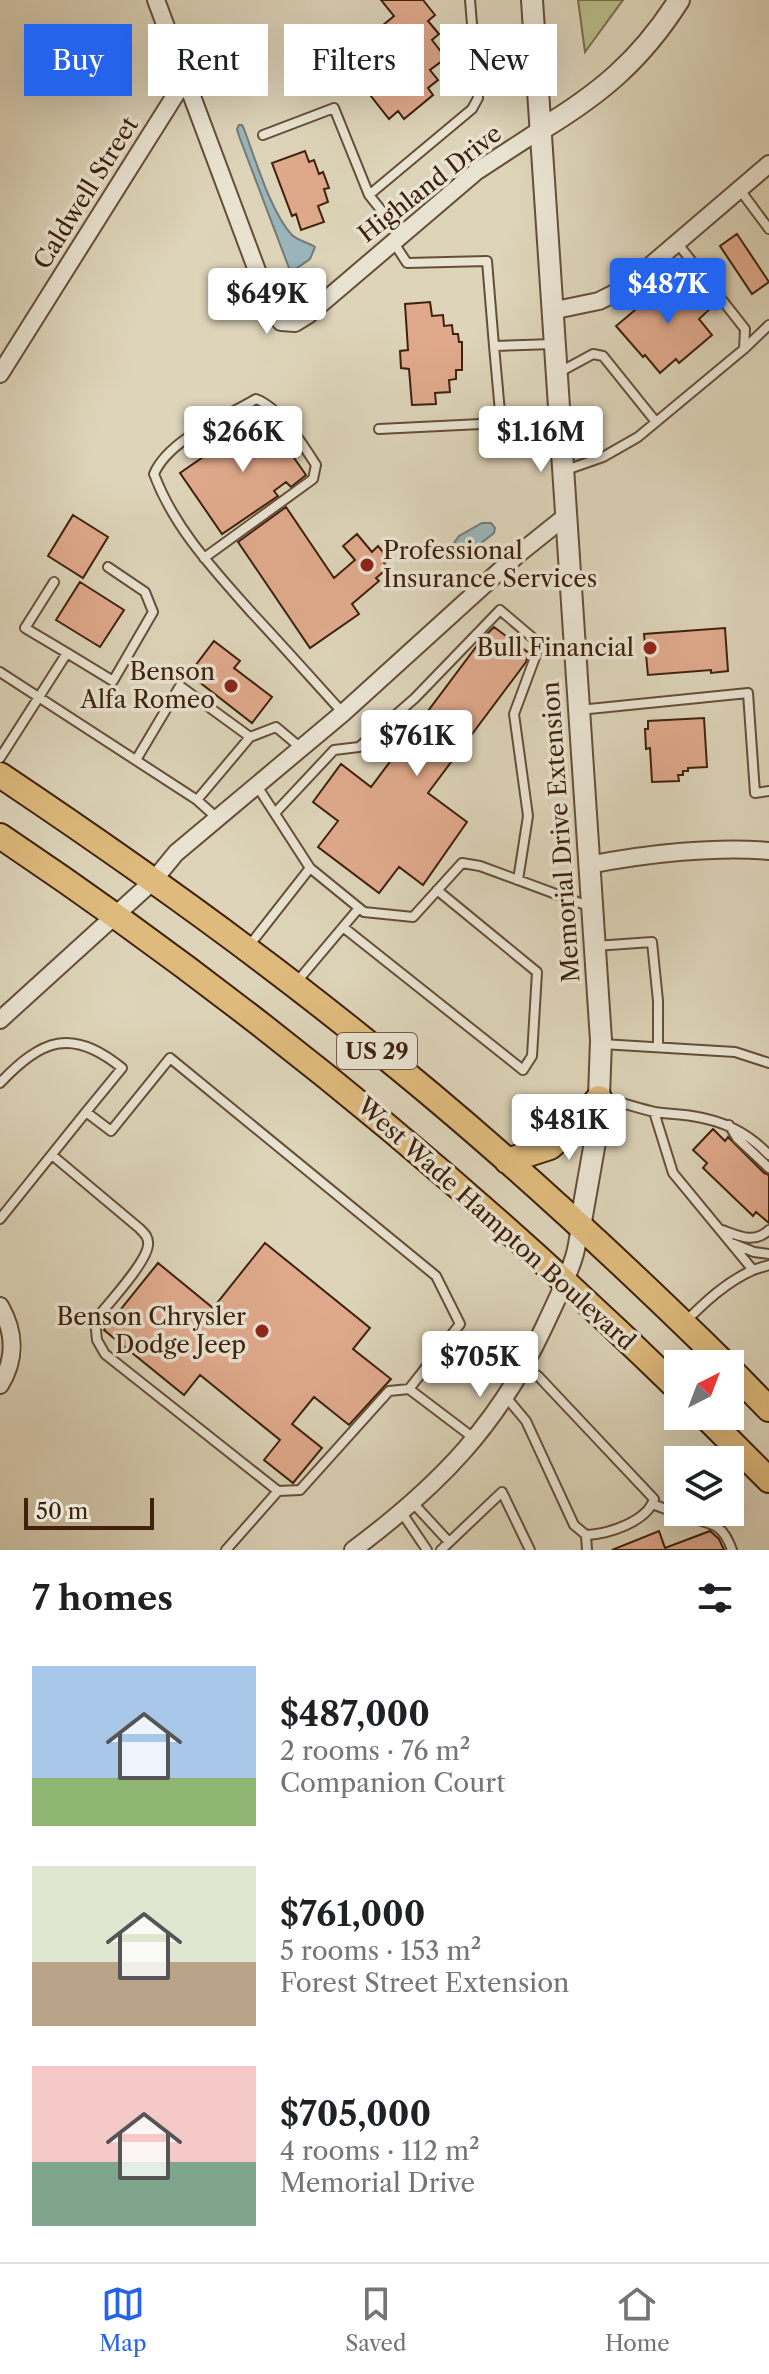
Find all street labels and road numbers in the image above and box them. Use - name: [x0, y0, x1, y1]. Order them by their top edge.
- street label: Caldwell Street: [27, 111, 144, 274]
- street label: Highland Drive: [352, 119, 507, 249]
- street label: Memorial Drive Extension: [536, 681, 585, 983]
- road number: US 29: [337, 1033, 417, 1069]
- street label: West Wade Hampton Boulevard: [351, 1090, 641, 1356]

